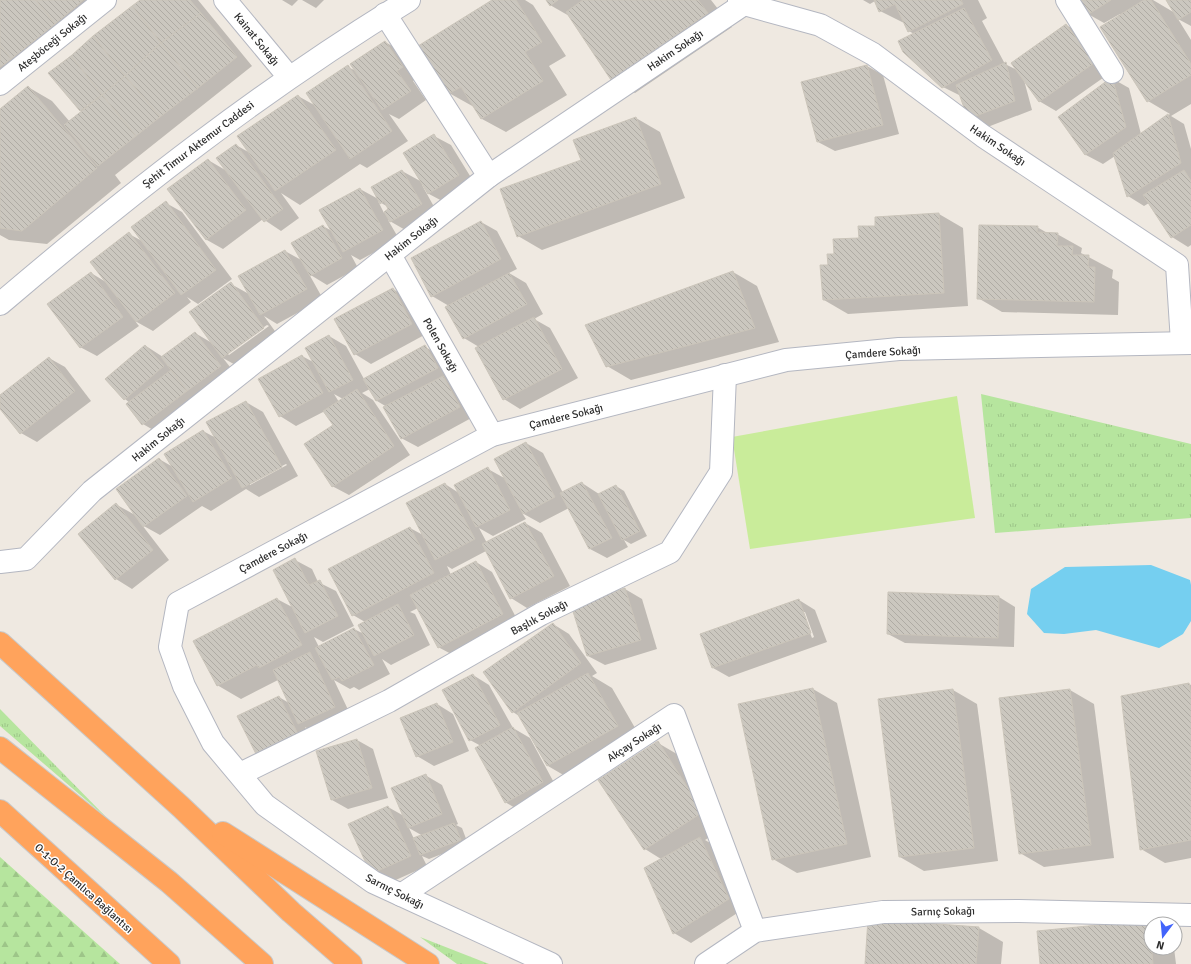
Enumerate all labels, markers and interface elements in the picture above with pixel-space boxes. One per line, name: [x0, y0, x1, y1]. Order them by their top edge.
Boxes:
street label: Ateşböceği Sokağı: [15, 10, 90, 74]
street label: Kainat Sokağı: [231, 10, 282, 68]
street label: Hakim Sokağı: [645, 27, 706, 74]
street label: Şehit Timur Aktemur Caddesi: [140, 98, 257, 191]
street label: Hakim Sokağı: [967, 122, 1028, 169]
street label: Hakim Sokağı: [382, 213, 441, 263]
street label: Polen Sokağı: [420, 316, 461, 375]
street label: Çamdere Sokağı: [845, 343, 921, 362]
street label: Çamdere Sokağı: [528, 401, 604, 432]
street label: Hakim Sokağı: [129, 414, 187, 465]
street label: Çamdere Sokağı: [237, 529, 310, 576]
street label: Başlık Sokağı: [508, 597, 570, 638]
street label: Akçay Sokağı: [605, 720, 664, 765]
street label: O-1-O-2 Çamlıca Bağlantısı: [32, 841, 135, 936]
street label: Sarnıç Sokağı: [363, 871, 426, 912]
street label: Sarnıç Sokağı: [911, 904, 975, 919]
north arrow: [1143, 916, 1183, 956]
text: N: [1155, 938, 1166, 952]

